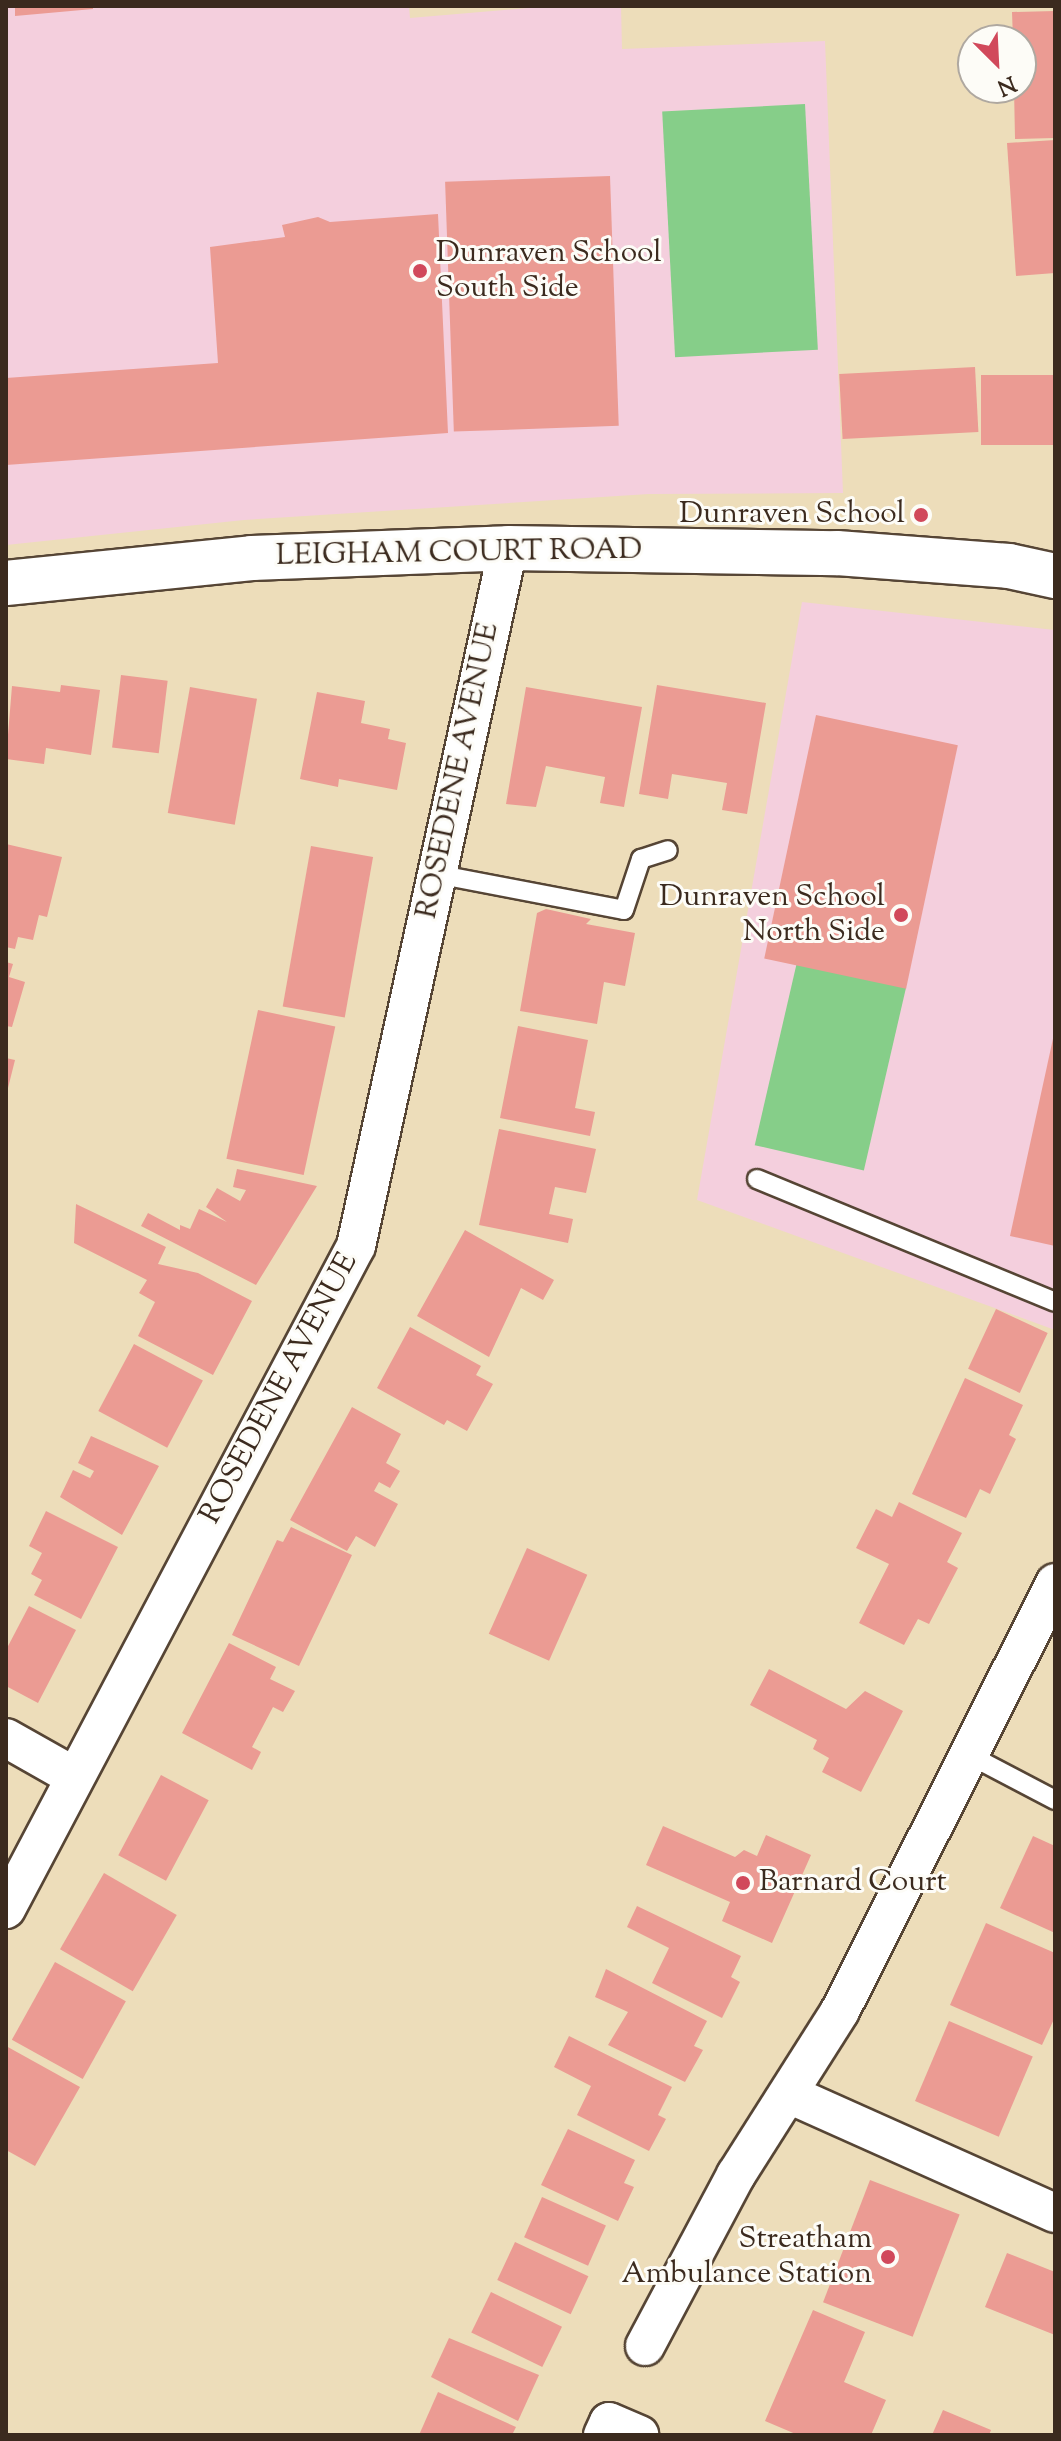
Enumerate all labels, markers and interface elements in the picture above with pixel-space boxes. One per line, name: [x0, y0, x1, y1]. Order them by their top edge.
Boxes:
north arrow: [957, 24, 1037, 104]
text: N: [991, 66, 1020, 102]
place label: Dunraven School South Side: [436, 236, 662, 306]
marker: Dunraven School South Side: [411, 262, 429, 280]
place label: Dunraven School: [679, 497, 905, 533]
marker: Dunraven School: [912, 506, 930, 524]
street label: LEIGHAM COURT ROAD: [276, 533, 642, 575]
street label: ROSEDENE AVENUE: [410, 620, 508, 922]
place label: Dunraven School North Side: [659, 880, 885, 950]
marker: Dunraven School North Side: [892, 906, 910, 924]
street label: ROSEDENE AVENUE: [193, 1247, 367, 1531]
place label: Barnard Court: [759, 1865, 947, 1901]
marker: Barnard Court: [734, 1874, 752, 1892]
place label: Streatham Ambulance Station: [621, 2222, 872, 2292]
marker: Streatham Ambulance Station: [879, 2248, 897, 2266]

